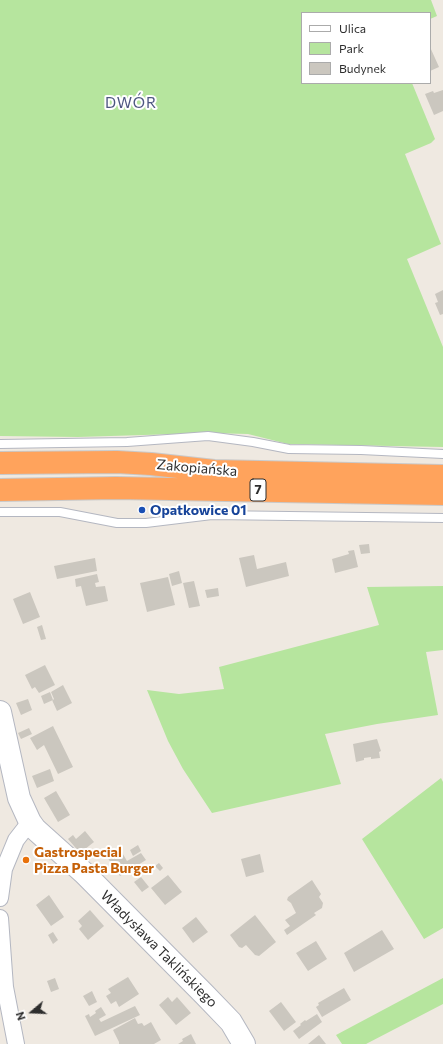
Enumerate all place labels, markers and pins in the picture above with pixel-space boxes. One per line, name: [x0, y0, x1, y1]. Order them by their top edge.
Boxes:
place label: Opatkowice 01: [150, 502, 247, 518]
marker: Opatkowice 01: [137, 505, 147, 515]
place label: Gastrospecial Pizza Pasta Burger: [34, 844, 154, 876]
marker: Gastrospecial Pizza Pasta Burger: [21, 855, 31, 865]

